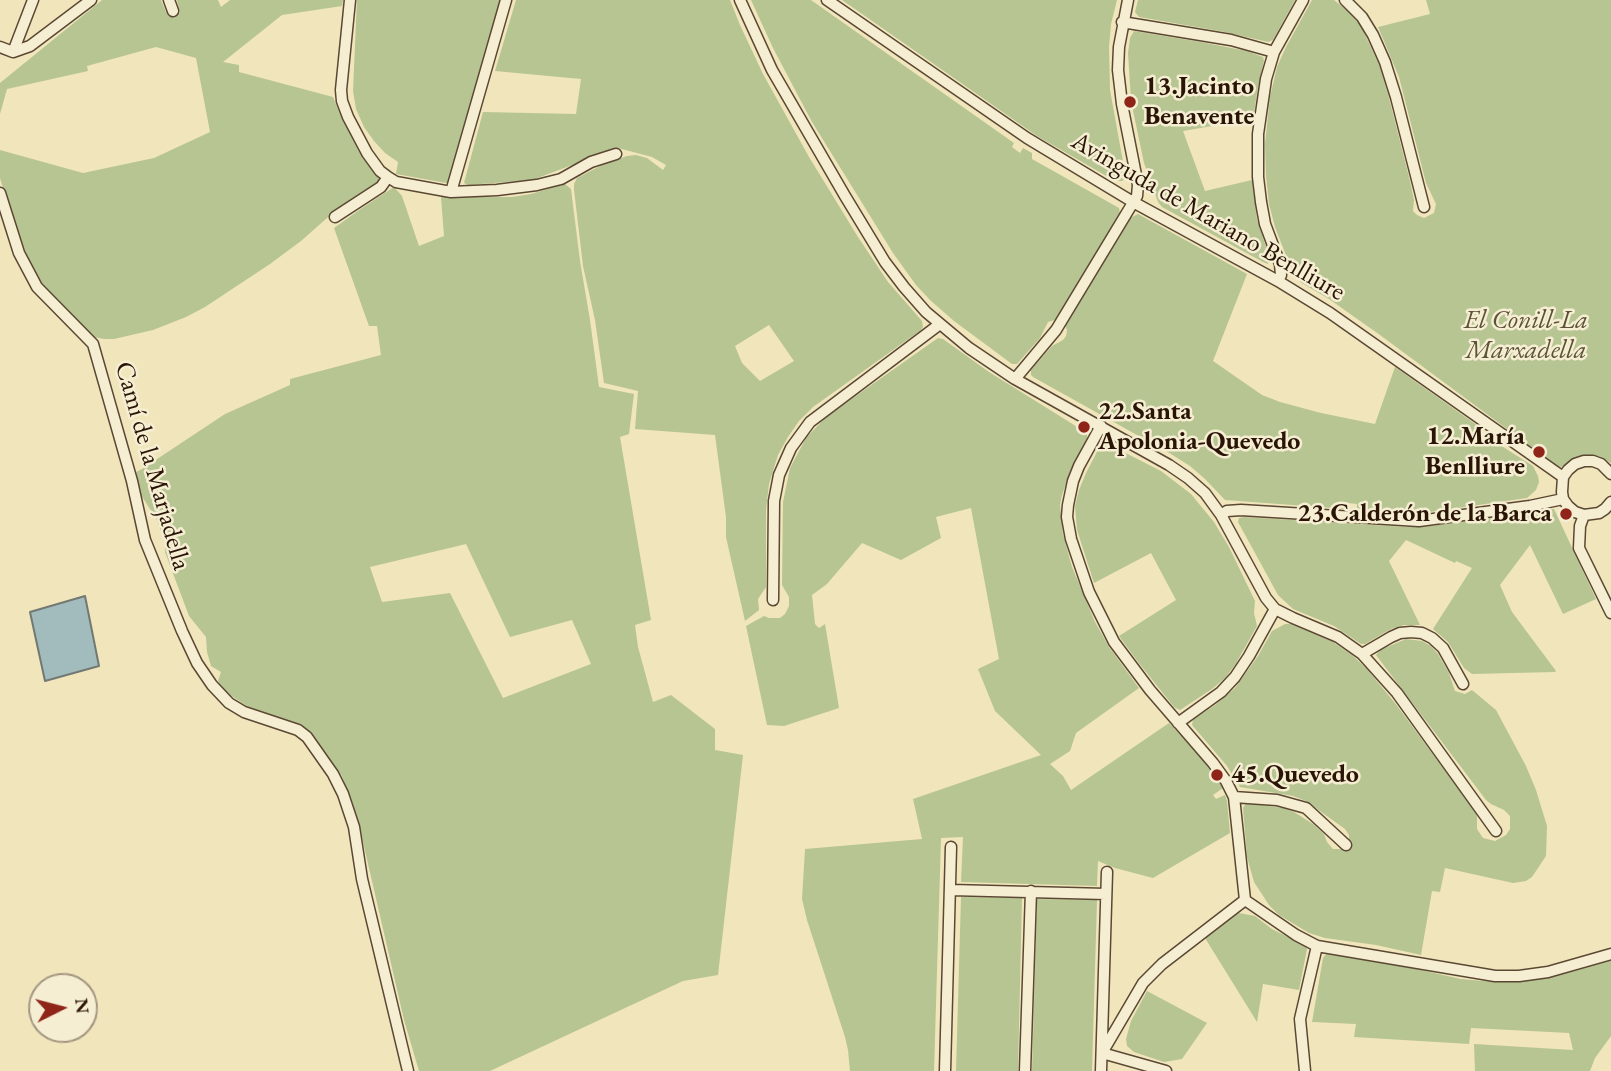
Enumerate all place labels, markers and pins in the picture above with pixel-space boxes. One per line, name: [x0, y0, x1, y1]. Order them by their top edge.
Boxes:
place label: 13.Jacinto Benavente: [1144, 71, 1254, 132]
marker: 13.Jacinto Benavente: [1122, 94, 1138, 110]
place label: 22.Santa Apolonia-Quevedo: [1098, 396, 1300, 458]
marker: 22.Santa Apolonia-Quevedo: [1076, 419, 1092, 435]
place label: 12.María Benlliure: [1425, 421, 1525, 482]
marker: 12.María Benlliure: [1531, 444, 1547, 460]
place label: 23.Calderón de la Barca: [1297, 498, 1552, 530]
marker: 23.Calderón de la Barca: [1558, 506, 1574, 522]
place label: 45.Quevedo: [1231, 759, 1359, 791]
marker: 45.Quevedo: [1209, 767, 1225, 783]

